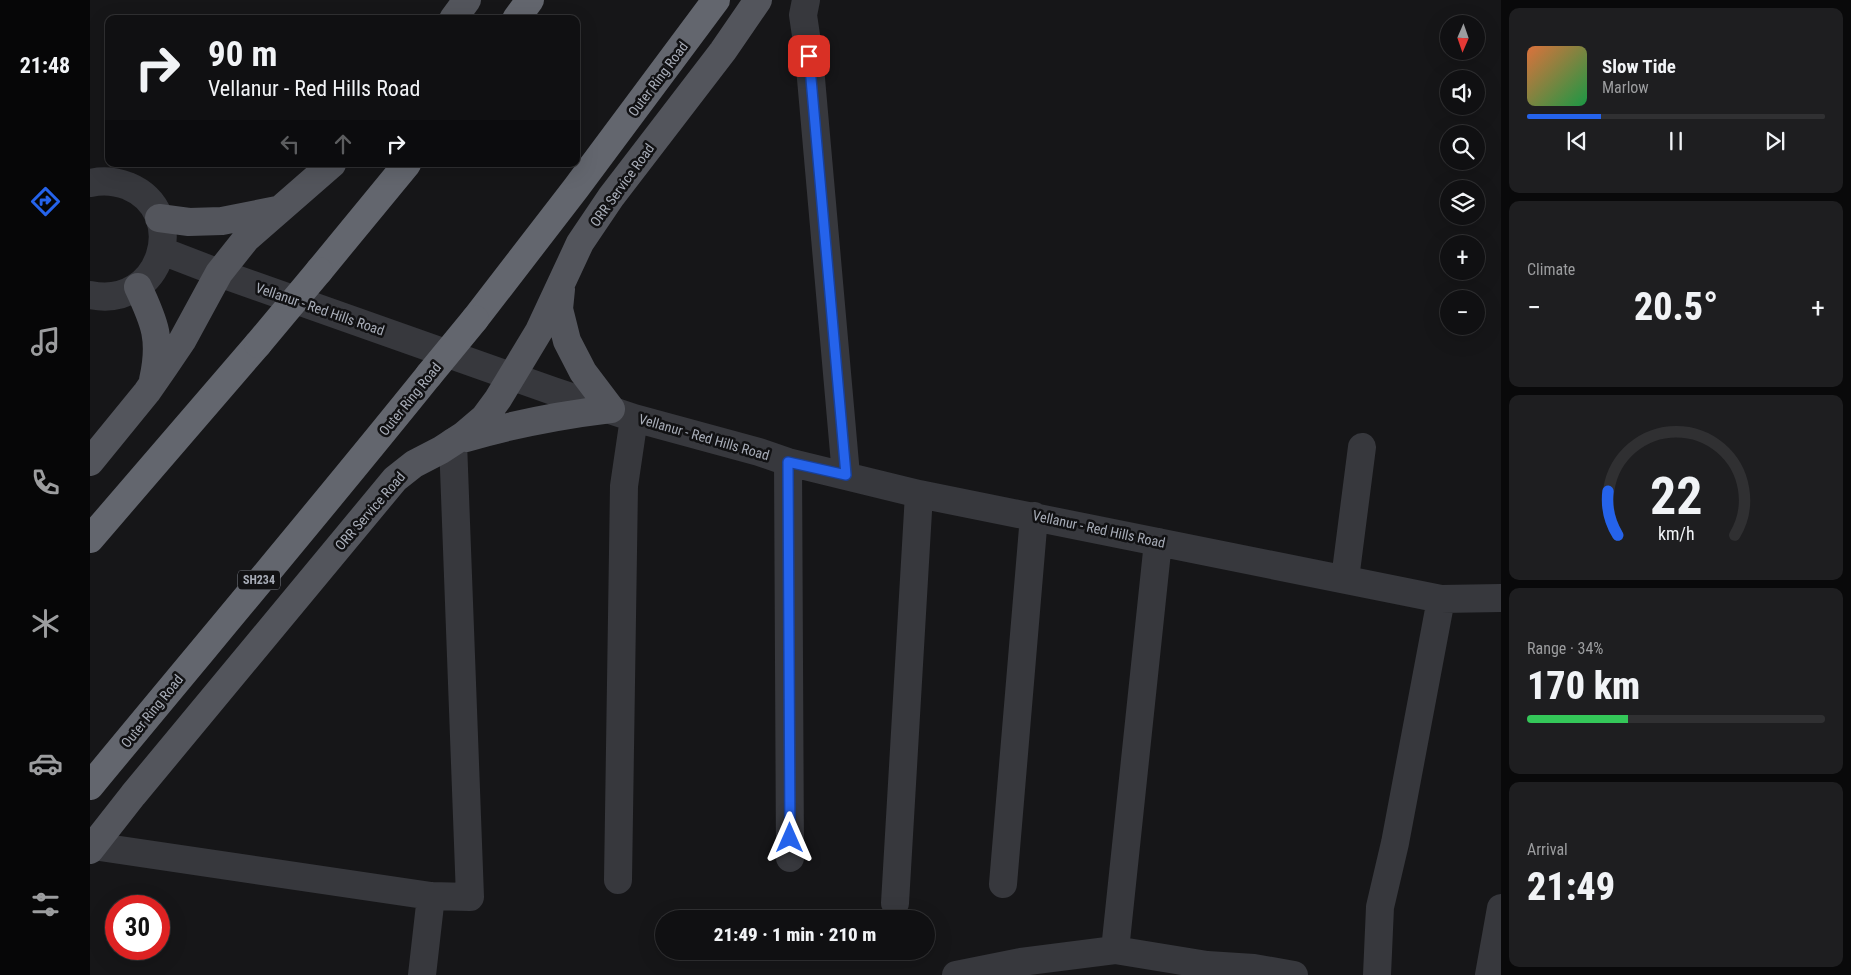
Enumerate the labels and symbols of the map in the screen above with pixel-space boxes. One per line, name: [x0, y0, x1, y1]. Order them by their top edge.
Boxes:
north arrow: [1440, 15, 1485, 60]
pin: [788, 35, 830, 77]
street label: Outer Ring Road: [625, 39, 691, 119]
street label: ORR Service Road: [587, 141, 657, 229]
street label: Vellanur - Red Hills Road: [254, 279, 386, 339]
street label: Outer Ring Road: [376, 359, 444, 439]
street label: Vellanur - Red Hills Road: [637, 411, 771, 463]
street label: ORR Service Road: [332, 469, 408, 553]
street label: Vellanur - Red Hills Road: [1031, 507, 1167, 551]
road number: SH234: [238, 570, 280, 590]
street label: Outer Ring Road: [118, 671, 186, 751]
position arrow: [763, 811, 815, 863]
speed limit sign: 30: [105, 895, 170, 960]

